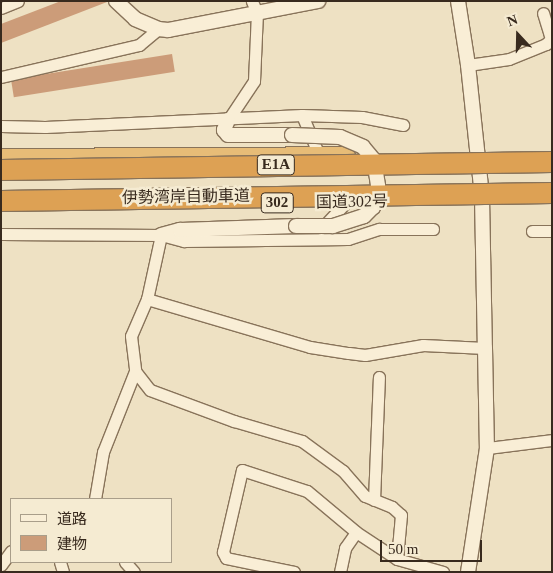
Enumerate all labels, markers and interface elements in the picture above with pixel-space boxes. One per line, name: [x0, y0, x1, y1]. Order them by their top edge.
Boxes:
north arrow: [493, 10, 543, 60]
text: N: [505, 12, 520, 29]
road number: E1A: [256, 152, 296, 178]
street label: 伊勢湾岸自動車道: [122, 186, 250, 208]
road number: 302: [261, 190, 293, 216]
street label: 国道302号: [316, 192, 388, 212]
legend: [10, 498, 172, 563]
text: 道路: [57, 511, 87, 527]
scale bar: [383, 530, 486, 562]
text: 建物: [57, 536, 87, 552]
text: 50 m: [388, 541, 418, 557]

